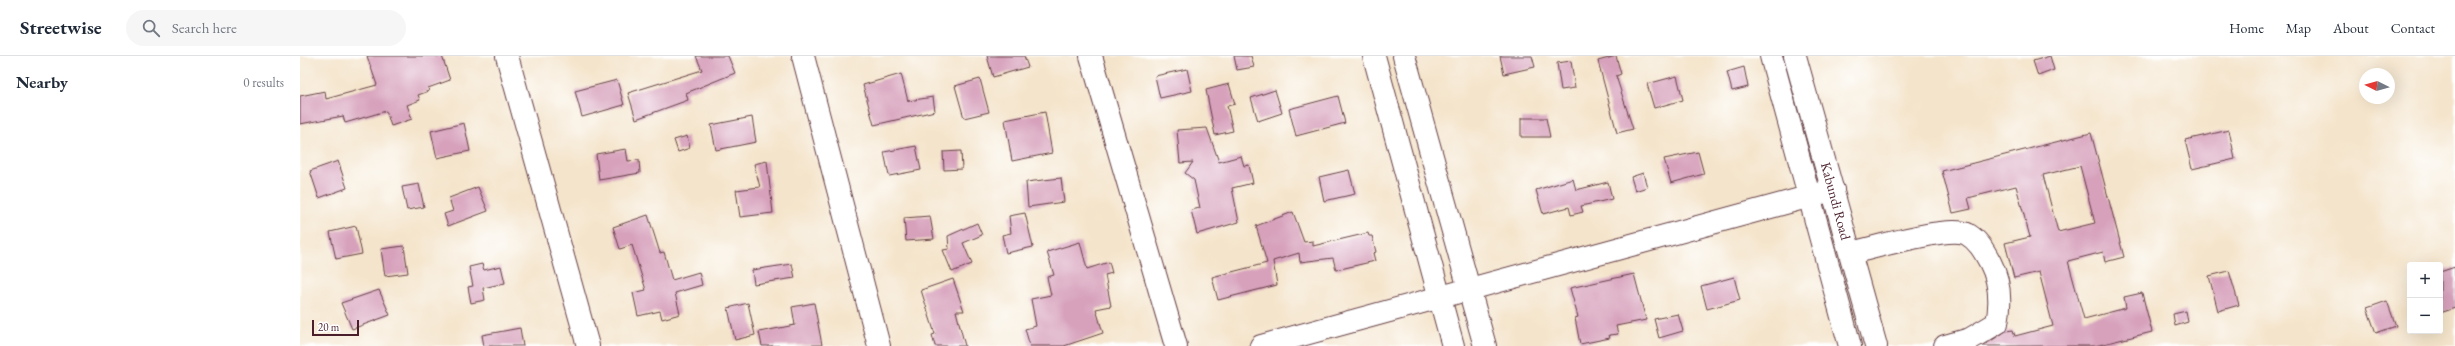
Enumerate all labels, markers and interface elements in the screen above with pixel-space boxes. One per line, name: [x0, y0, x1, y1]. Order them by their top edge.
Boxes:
search box: [126, 10, 406, 46]
text: Streetwise: [20, 15, 102, 40]
icon: search: [140, 17, 162, 39]
text: Search here: [172, 18, 237, 37]
text: Home: [2229, 19, 2264, 37]
text: Map: [2286, 19, 2311, 37]
text: About: [2333, 19, 2369, 37]
text: Contact: [2391, 19, 2435, 37]
north arrow: [2359, 68, 2395, 104]
text: Nearby: [16, 71, 68, 93]
text: 0 results: [243, 74, 284, 91]
street label: Kabundi Road: [1817, 160, 1855, 243]
map controls: [2407, 262, 2443, 334]
button: +: [2407, 262, 2443, 298]
button: −: [2407, 298, 2443, 334]
scale bar: [312, 318, 359, 337]
text: 20 m: [318, 320, 339, 334]

